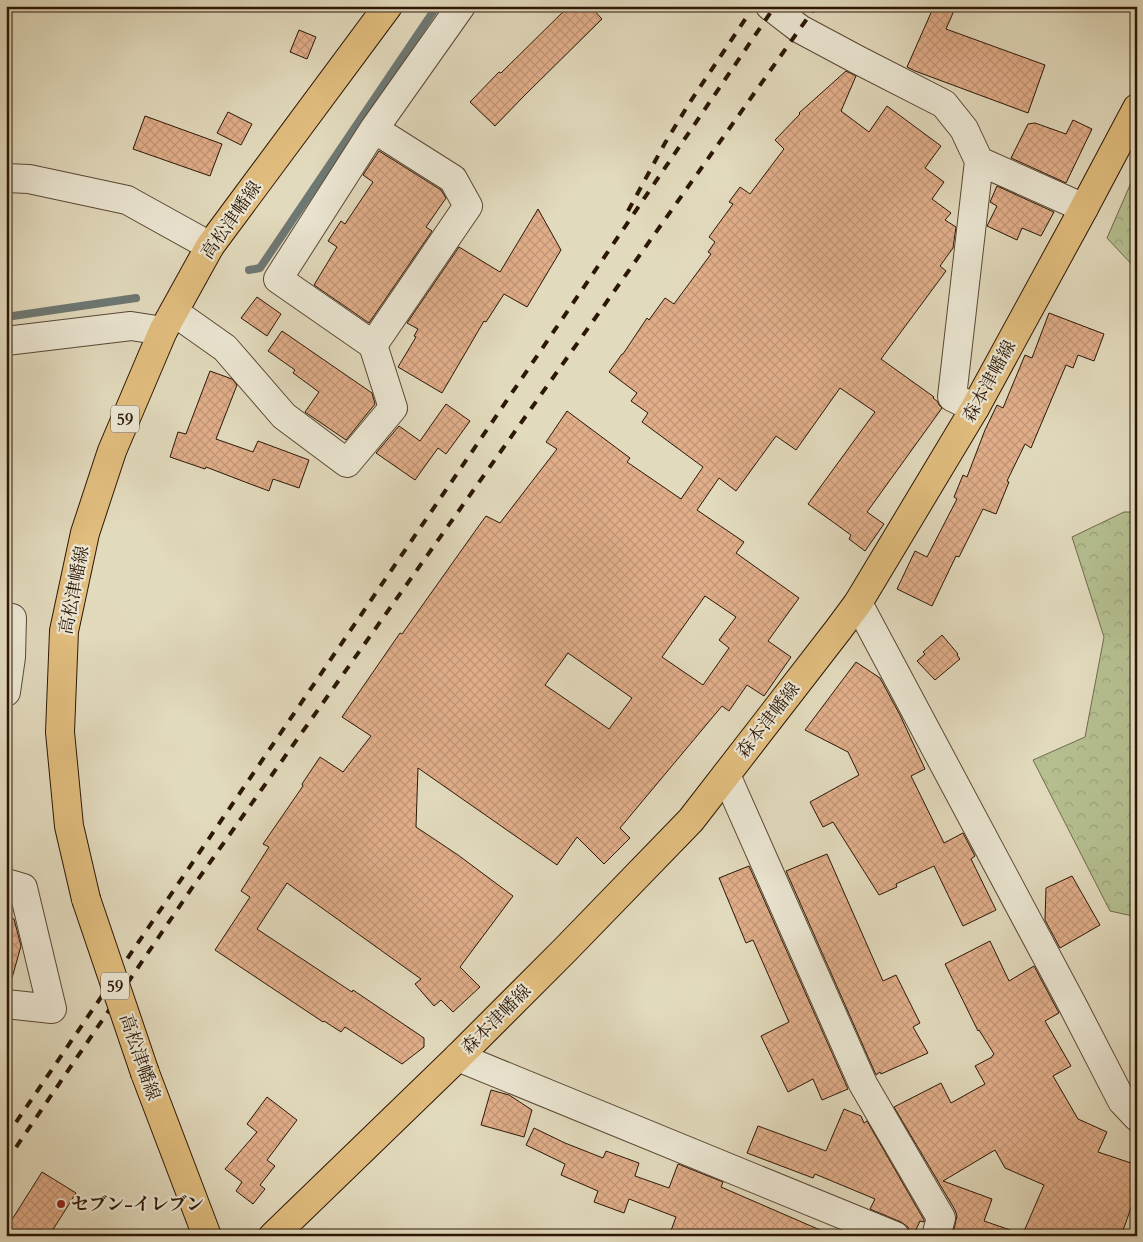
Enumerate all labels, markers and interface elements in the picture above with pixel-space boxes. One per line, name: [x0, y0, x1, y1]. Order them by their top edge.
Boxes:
street label: 高松津幡線: [195, 176, 267, 264]
street label: 森本津幡線: [957, 336, 1022, 427]
road number: 59: [111, 406, 139, 432]
street label: 高松津幡線: [54, 544, 95, 637]
street label: 森本津幡線: [731, 677, 806, 763]
road number: 59: [101, 972, 129, 999]
street label: 森本津幡線: [456, 979, 537, 1060]
street label: 高松津幡線: [113, 1011, 166, 1104]
place label: セブン-イレブン: [71, 1192, 204, 1217]
marker: セブン-イレブン: [55, 1198, 67, 1210]

